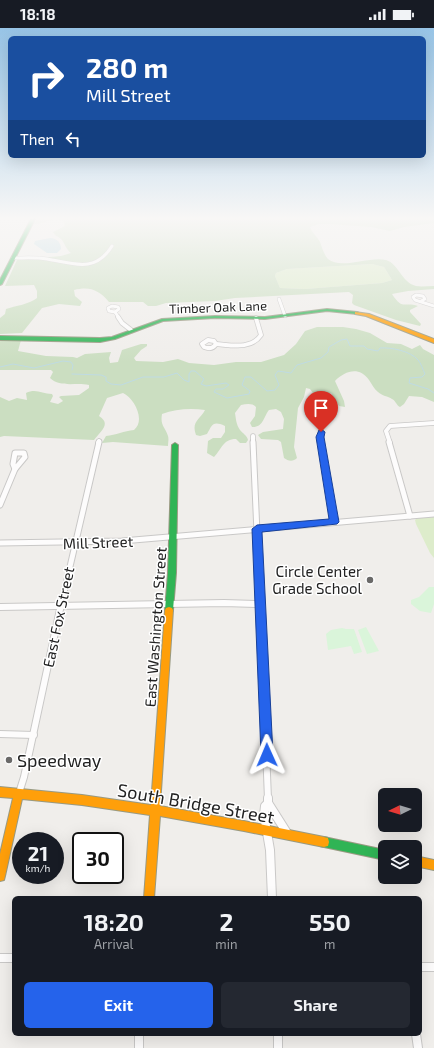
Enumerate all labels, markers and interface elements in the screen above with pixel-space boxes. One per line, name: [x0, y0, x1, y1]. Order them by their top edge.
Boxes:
text: 18:18: [20, 5, 56, 23]
text: 280 m: [86, 50, 168, 84]
icon: right: [20, 52, 72, 104]
text: Mill Street: [86, 84, 171, 106]
icon: left: [62, 128, 84, 150]
text: Then: [20, 130, 54, 148]
street label: Timber Oak Lane: [169, 297, 267, 317]
pin: [304, 391, 338, 432]
icon: arrive: [310, 397, 332, 419]
street label: Mill Street: [62, 532, 134, 552]
street label: East Washington Street: [140, 546, 170, 708]
place label: Circle Center Grade School: [272, 562, 363, 597]
street label: East Fox Street: [39, 565, 78, 669]
marker: Circle Center Grade School: [365, 575, 375, 585]
position arrow: [246, 734, 288, 776]
place label: Speedway: [17, 749, 102, 771]
marker: Speedway: [4, 755, 14, 765]
street label: South Bridge Street: [116, 778, 276, 828]
north arrow: [378, 788, 422, 832]
map controls: [378, 788, 422, 884]
speed limit sign: 30: [72, 832, 124, 884]
button: layers: [378, 840, 422, 884]
text: 21: [28, 841, 48, 865]
text: km/h: [26, 862, 50, 874]
text: 18:20: [83, 907, 144, 936]
text: 2: [219, 907, 233, 936]
text: 550: [309, 907, 351, 936]
text: Arrival: [94, 936, 133, 952]
text: min: [215, 936, 238, 952]
text: m: [324, 936, 335, 952]
button: Exit: [24, 982, 213, 1028]
button: Share: [221, 982, 410, 1028]

